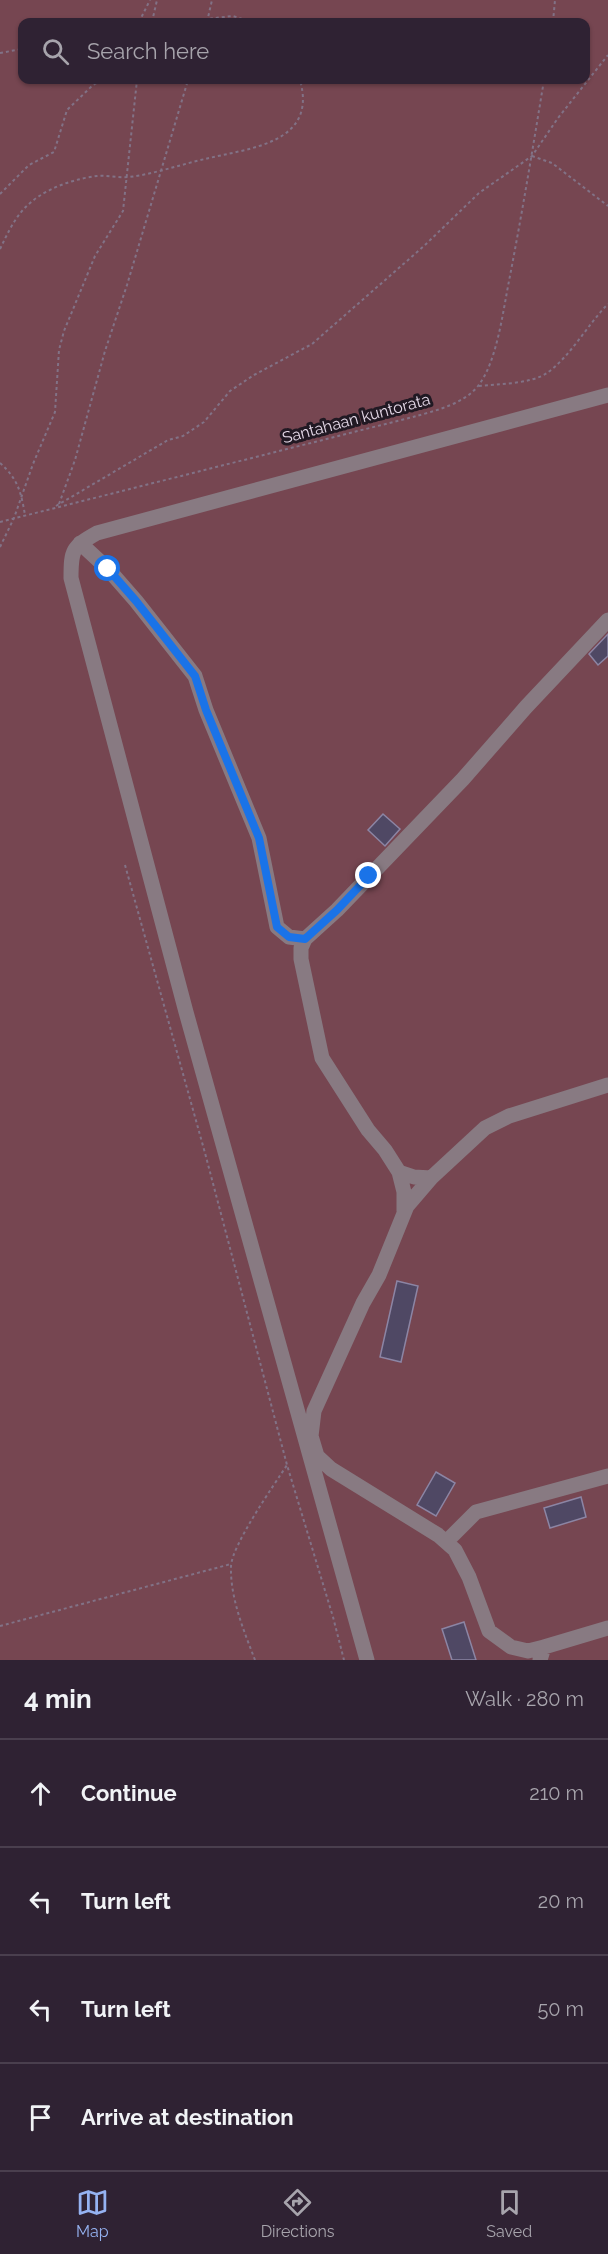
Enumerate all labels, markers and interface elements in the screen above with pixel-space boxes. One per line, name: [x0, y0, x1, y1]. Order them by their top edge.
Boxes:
search box: [18, 18, 590, 84]
icon: search: [39, 35, 72, 68]
text: Search here: [87, 38, 209, 64]
street label: Santahaan kuntorata: [280, 390, 432, 447]
route start: [94, 555, 120, 581]
route end: [355, 862, 381, 888]
text: 4 min: [24, 1684, 92, 1714]
text: Walk · 280 m: [465, 1687, 584, 1711]
icon: ahead: [24, 1777, 57, 1810]
text: Continue: [81, 1780, 177, 1806]
text: 210 m: [529, 1781, 584, 1805]
icon: left: [24, 1885, 57, 1918]
text: Turn left: [81, 1888, 171, 1914]
text: 20 m: [538, 1889, 584, 1913]
icon: left: [24, 1993, 57, 2026]
text: Turn left: [81, 1996, 171, 2022]
text: 50 m: [537, 1997, 584, 2021]
icon: arrive: [24, 2101, 57, 2134]
text: Arrive at destination: [81, 2104, 294, 2130]
tab: Map: [76, 2186, 109, 2241]
tab: Directions: [261, 2186, 335, 2241]
tab: Saved: [486, 2186, 532, 2241]

